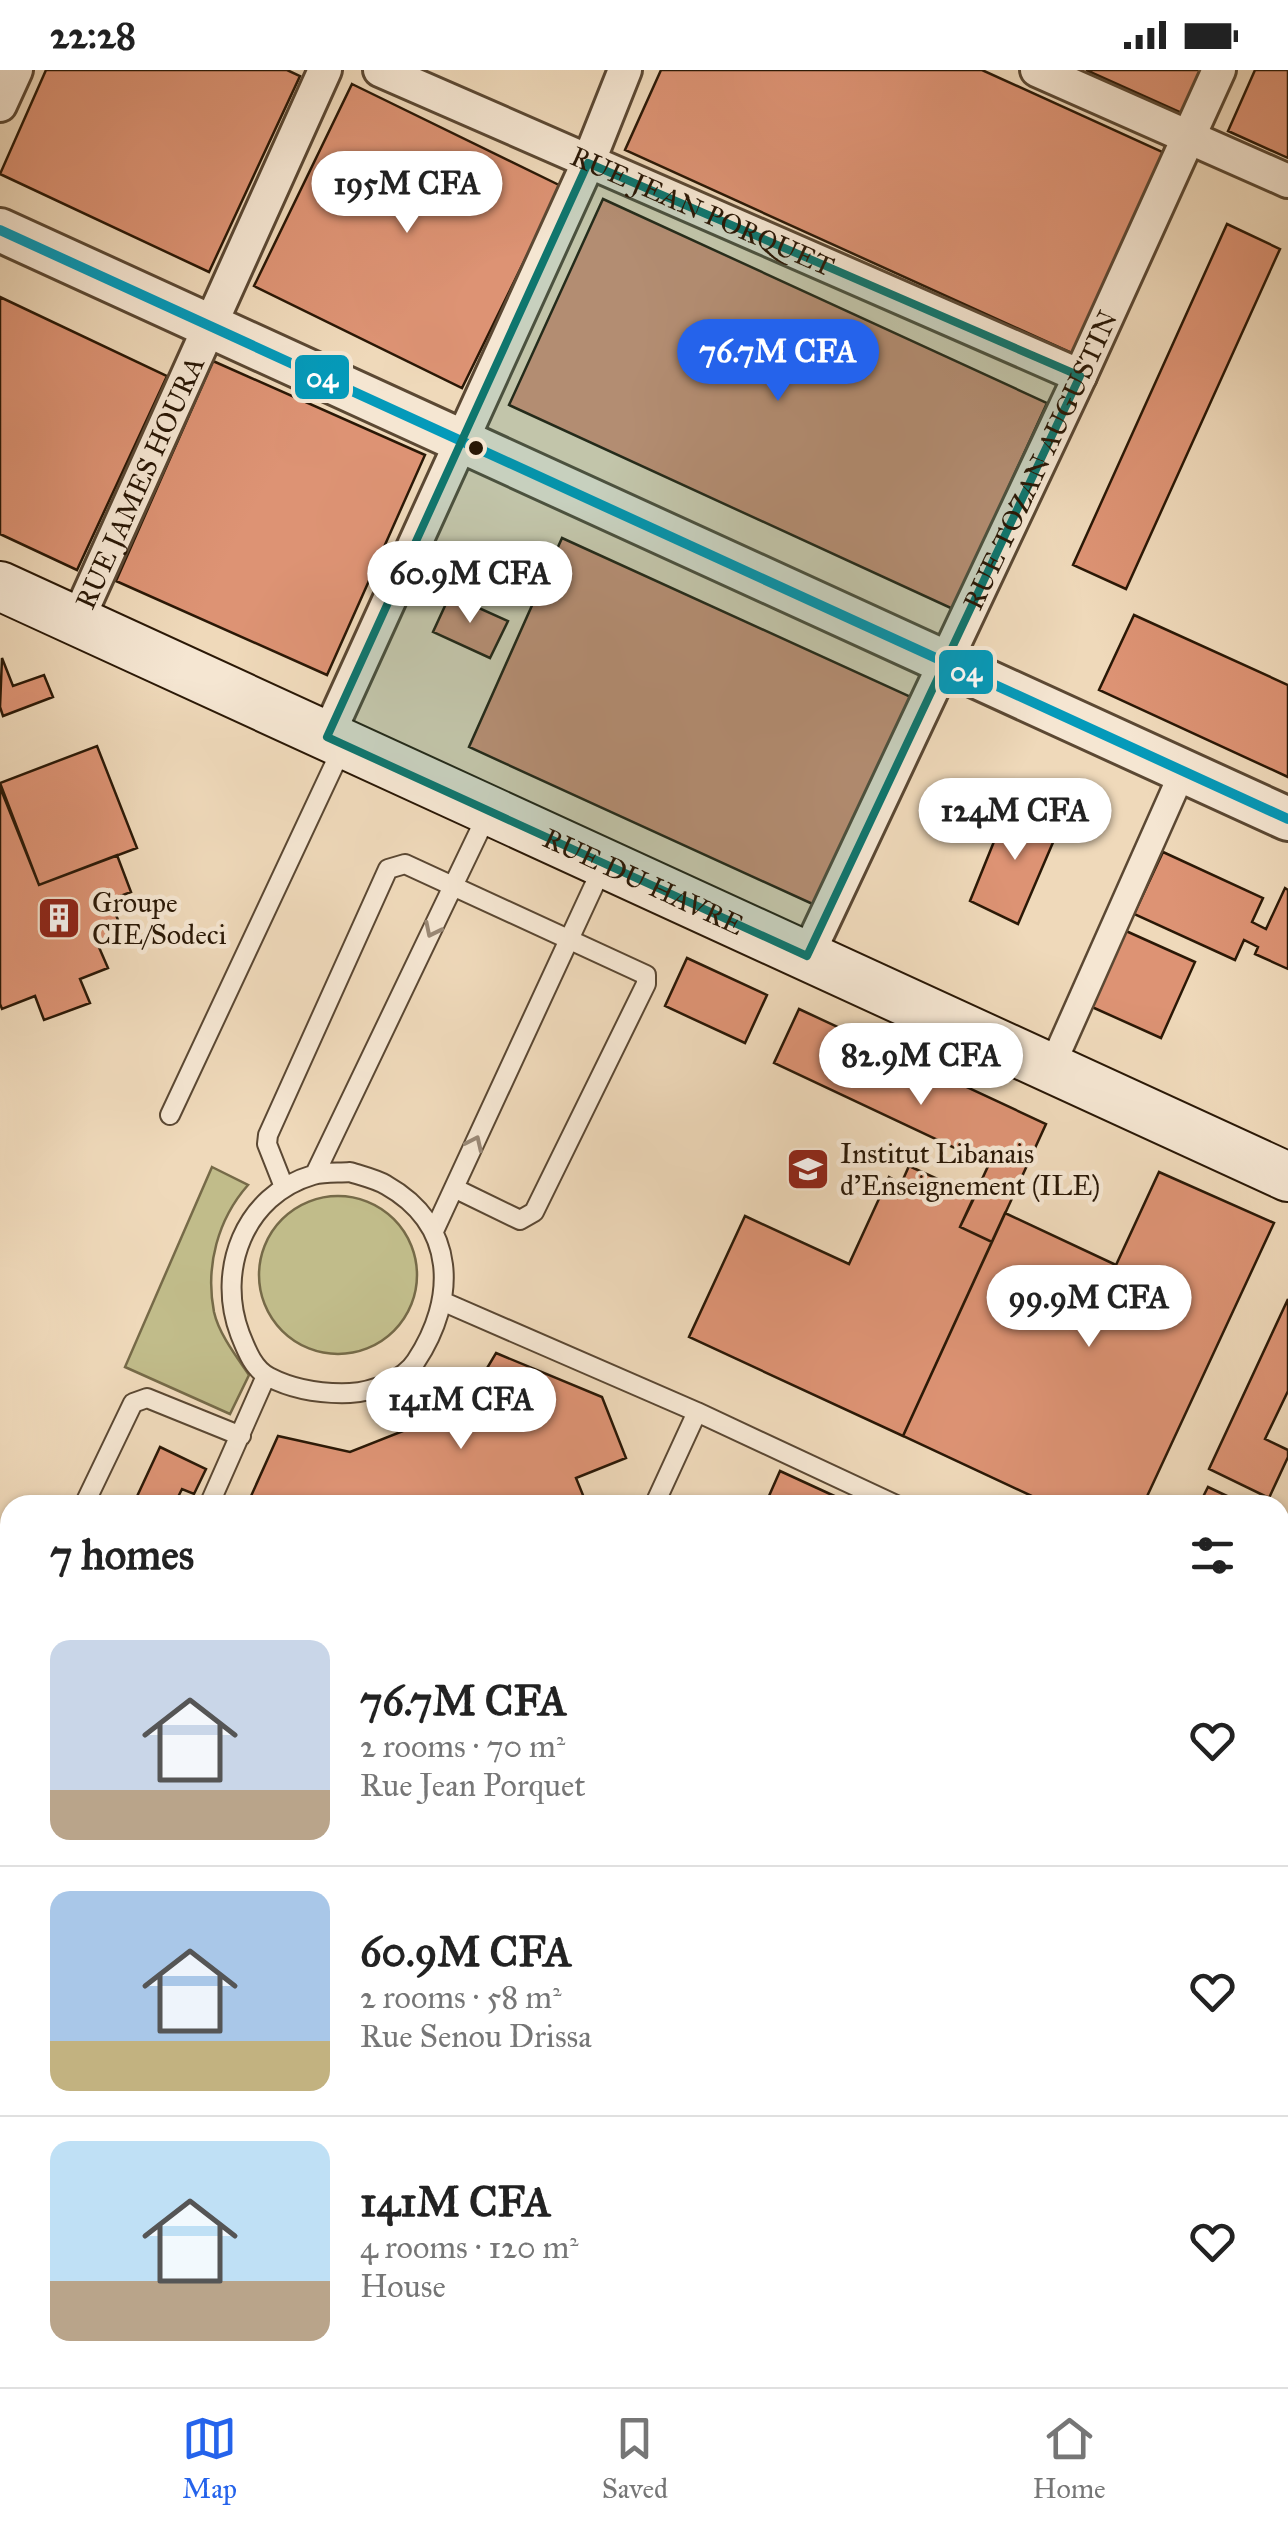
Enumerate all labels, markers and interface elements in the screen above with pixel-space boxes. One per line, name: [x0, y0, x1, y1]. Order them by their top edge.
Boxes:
text: 22:28: [50, 12, 136, 58]
street label: RUE JEAN PORQUET: [565, 139, 839, 284]
pin: 195M CFA: [304, 151, 510, 236]
text: 195M CFA: [333, 164, 481, 203]
street label: RUE TOZAN AUGUSTIN: [955, 305, 1125, 616]
pin: 76.7M CFA: [664, 319, 892, 404]
text: 76.7M CFA: [699, 332, 857, 371]
street label: RUE JAMES HOURA: [68, 351, 212, 615]
line badge: 04: [293, 353, 351, 401]
text: 04: [306, 360, 339, 395]
unlabelled marker: [466, 438, 486, 458]
pin: 60.9M CFA: [356, 541, 584, 626]
text: 60.9M CFA: [389, 554, 551, 593]
line badge: 04: [937, 648, 995, 696]
text: 04: [950, 654, 983, 689]
pin: 124M CFA: [912, 778, 1118, 863]
text: 124M CFA: [941, 791, 1089, 830]
street label: RUE DU HAVRE: [537, 821, 749, 943]
place label: Groupe CIE/Sodeci: [92, 885, 227, 952]
building icon: Groupe CIE/Sodeci: [36, 895, 82, 941]
one-way arrow: [425, 919, 445, 937]
pin: 82.9M CFA: [807, 1023, 1035, 1108]
text: 82.9M CFA: [841, 1036, 1001, 1075]
one-way arrow: [462, 1135, 482, 1153]
place label: Institut Libanais d'Enseignement (ILE): [840, 1136, 1100, 1203]
school or university icon: Institut Libanais d'Enseignement (ILE): [785, 1146, 831, 1192]
pin: 99.9M CFA: [975, 1265, 1203, 1350]
text: 99.9M CFA: [1009, 1278, 1169, 1317]
pin: 141M CFA: [358, 1367, 564, 1452]
text: 141M CFA: [388, 1380, 534, 1419]
icon: filters: [1185, 1528, 1240, 1583]
text: 7 homes: [50, 1529, 194, 1581]
text: 76.7M CFA: [360, 1675, 567, 1727]
icon: home: [130, 1680, 250, 1800]
icon: heart: [1185, 1713, 1240, 1768]
text: 2 rooms · 70 m²: [360, 1727, 565, 1766]
text: Rue Jean Porquet: [360, 1766, 586, 1805]
text: 60.9M CFA: [360, 1926, 572, 1978]
icon: home: [130, 1931, 250, 2051]
icon: heart: [1185, 1964, 1240, 2019]
text: 2 rooms · 58 m²: [360, 1978, 561, 2017]
text: Rue Senou Drissa: [360, 2017, 592, 2056]
text: 141M CFA: [360, 2176, 551, 2228]
icon: home: [130, 2181, 250, 2301]
icon: heart: [1185, 2214, 1240, 2269]
text: 4 rooms · 120 m²: [360, 2228, 579, 2267]
text: House: [360, 2267, 446, 2306]
tab: Map: [182, 2411, 237, 2506]
tab: Saved: [602, 2411, 668, 2506]
tab: Home: [1033, 2411, 1106, 2506]

